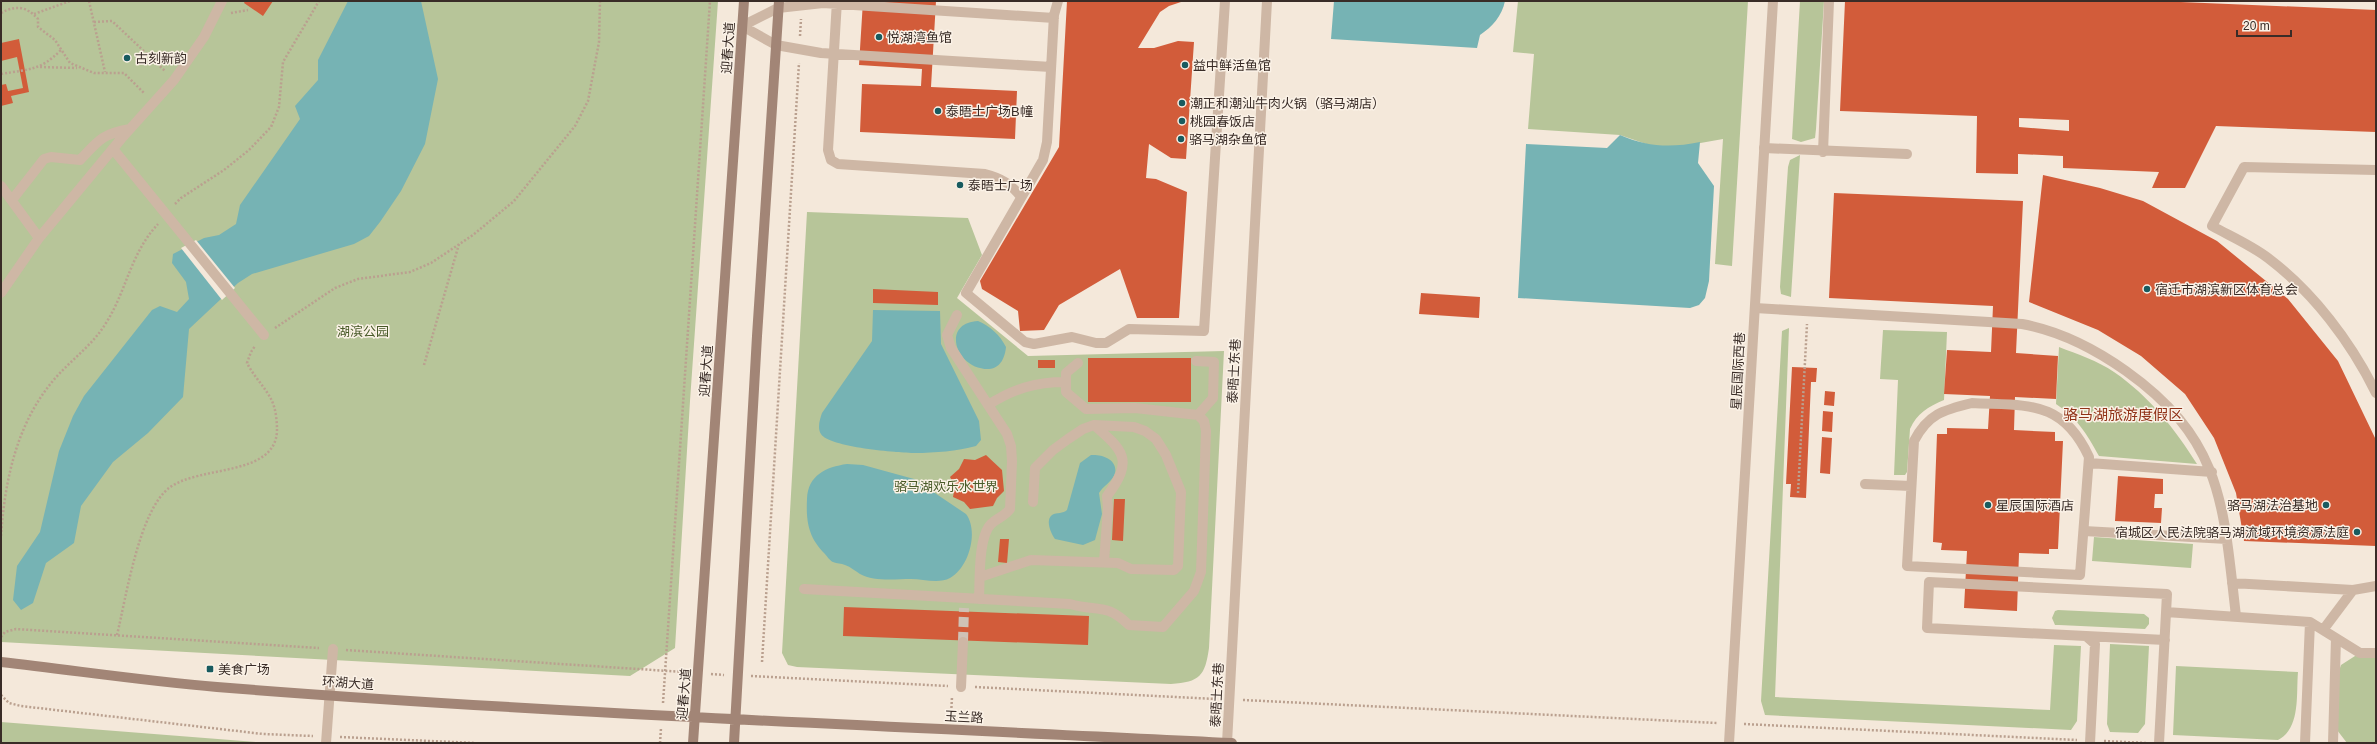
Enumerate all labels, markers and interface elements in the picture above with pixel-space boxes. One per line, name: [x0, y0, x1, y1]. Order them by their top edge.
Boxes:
scale bar: [2237, 12, 2291, 38]
text: 20 m: [2243, 19, 2270, 33]
street label: 迎春大道: [719, 22, 737, 74]
place label: 悦湖湾鱼馆: [887, 30, 952, 45]
marker: 悦湖湾鱼馆: [874, 32, 884, 42]
place label: 古刻新韵: [135, 51, 187, 66]
marker: 古刻新韵: [122, 53, 132, 63]
place label: 益中鲜活鱼馆: [1193, 58, 1271, 73]
marker: 益中鲜活鱼馆: [1180, 60, 1190, 70]
place label: 潮正和潮汕牛肉火锅（骆马湖店）: [1190, 96, 1385, 111]
marker: 潮正和潮汕牛肉火锅（骆马湖店）: [1177, 98, 1187, 108]
place label: 泰晤士广场B幢: [946, 104, 1033, 119]
marker: 泰晤士广场B幢: [933, 106, 943, 116]
place label: 桃园春饭店: [1190, 114, 1255, 129]
marker: 桃园春饭店: [1177, 116, 1187, 126]
place label: 骆马湖杂鱼馆: [1189, 132, 1267, 147]
marker: 骆马湖杂鱼馆: [1176, 134, 1186, 144]
place label: 泰晤士广场: [968, 178, 1033, 193]
marker: 泰晤士广场: [955, 180, 965, 190]
place label: 宿迁市湖滨新区体育总会: [2155, 282, 2298, 297]
marker: 宿迁市湖滨新区体育总会: [2142, 284, 2152, 294]
park label: 湖滨公园: [337, 324, 389, 339]
street label: 星辰国际西巷: [1728, 332, 1748, 410]
street label: 泰晤士东巷: [1225, 338, 1243, 404]
street label: 迎春大道: [697, 345, 715, 397]
district label: 骆马湖旅游度假区: [2063, 406, 2183, 423]
park label: 骆马湖欢乐水世界: [894, 479, 998, 494]
place label: 星辰国际酒店: [1996, 498, 2074, 513]
place label: 骆马湖法治基地: [2227, 498, 2318, 513]
marker: 星辰国际酒店: [1983, 500, 1993, 510]
marker: 骆马湖法治基地: [2321, 500, 2331, 510]
place label: 宿城区人民法院骆马湖流域环境资源法庭: [2115, 525, 2349, 540]
marker: 宿城区人民法院骆马湖流域环境资源法庭: [2352, 527, 2362, 537]
place label: 美食广场: [218, 662, 270, 677]
street label: 泰晤士东巷: [1208, 662, 1226, 728]
marker: 美食广场: [205, 664, 215, 674]
street label: 迎春大道: [674, 667, 694, 721]
street label: 环湖大道: [322, 674, 374, 692]
street label: 玉兰路: [944, 708, 984, 726]

